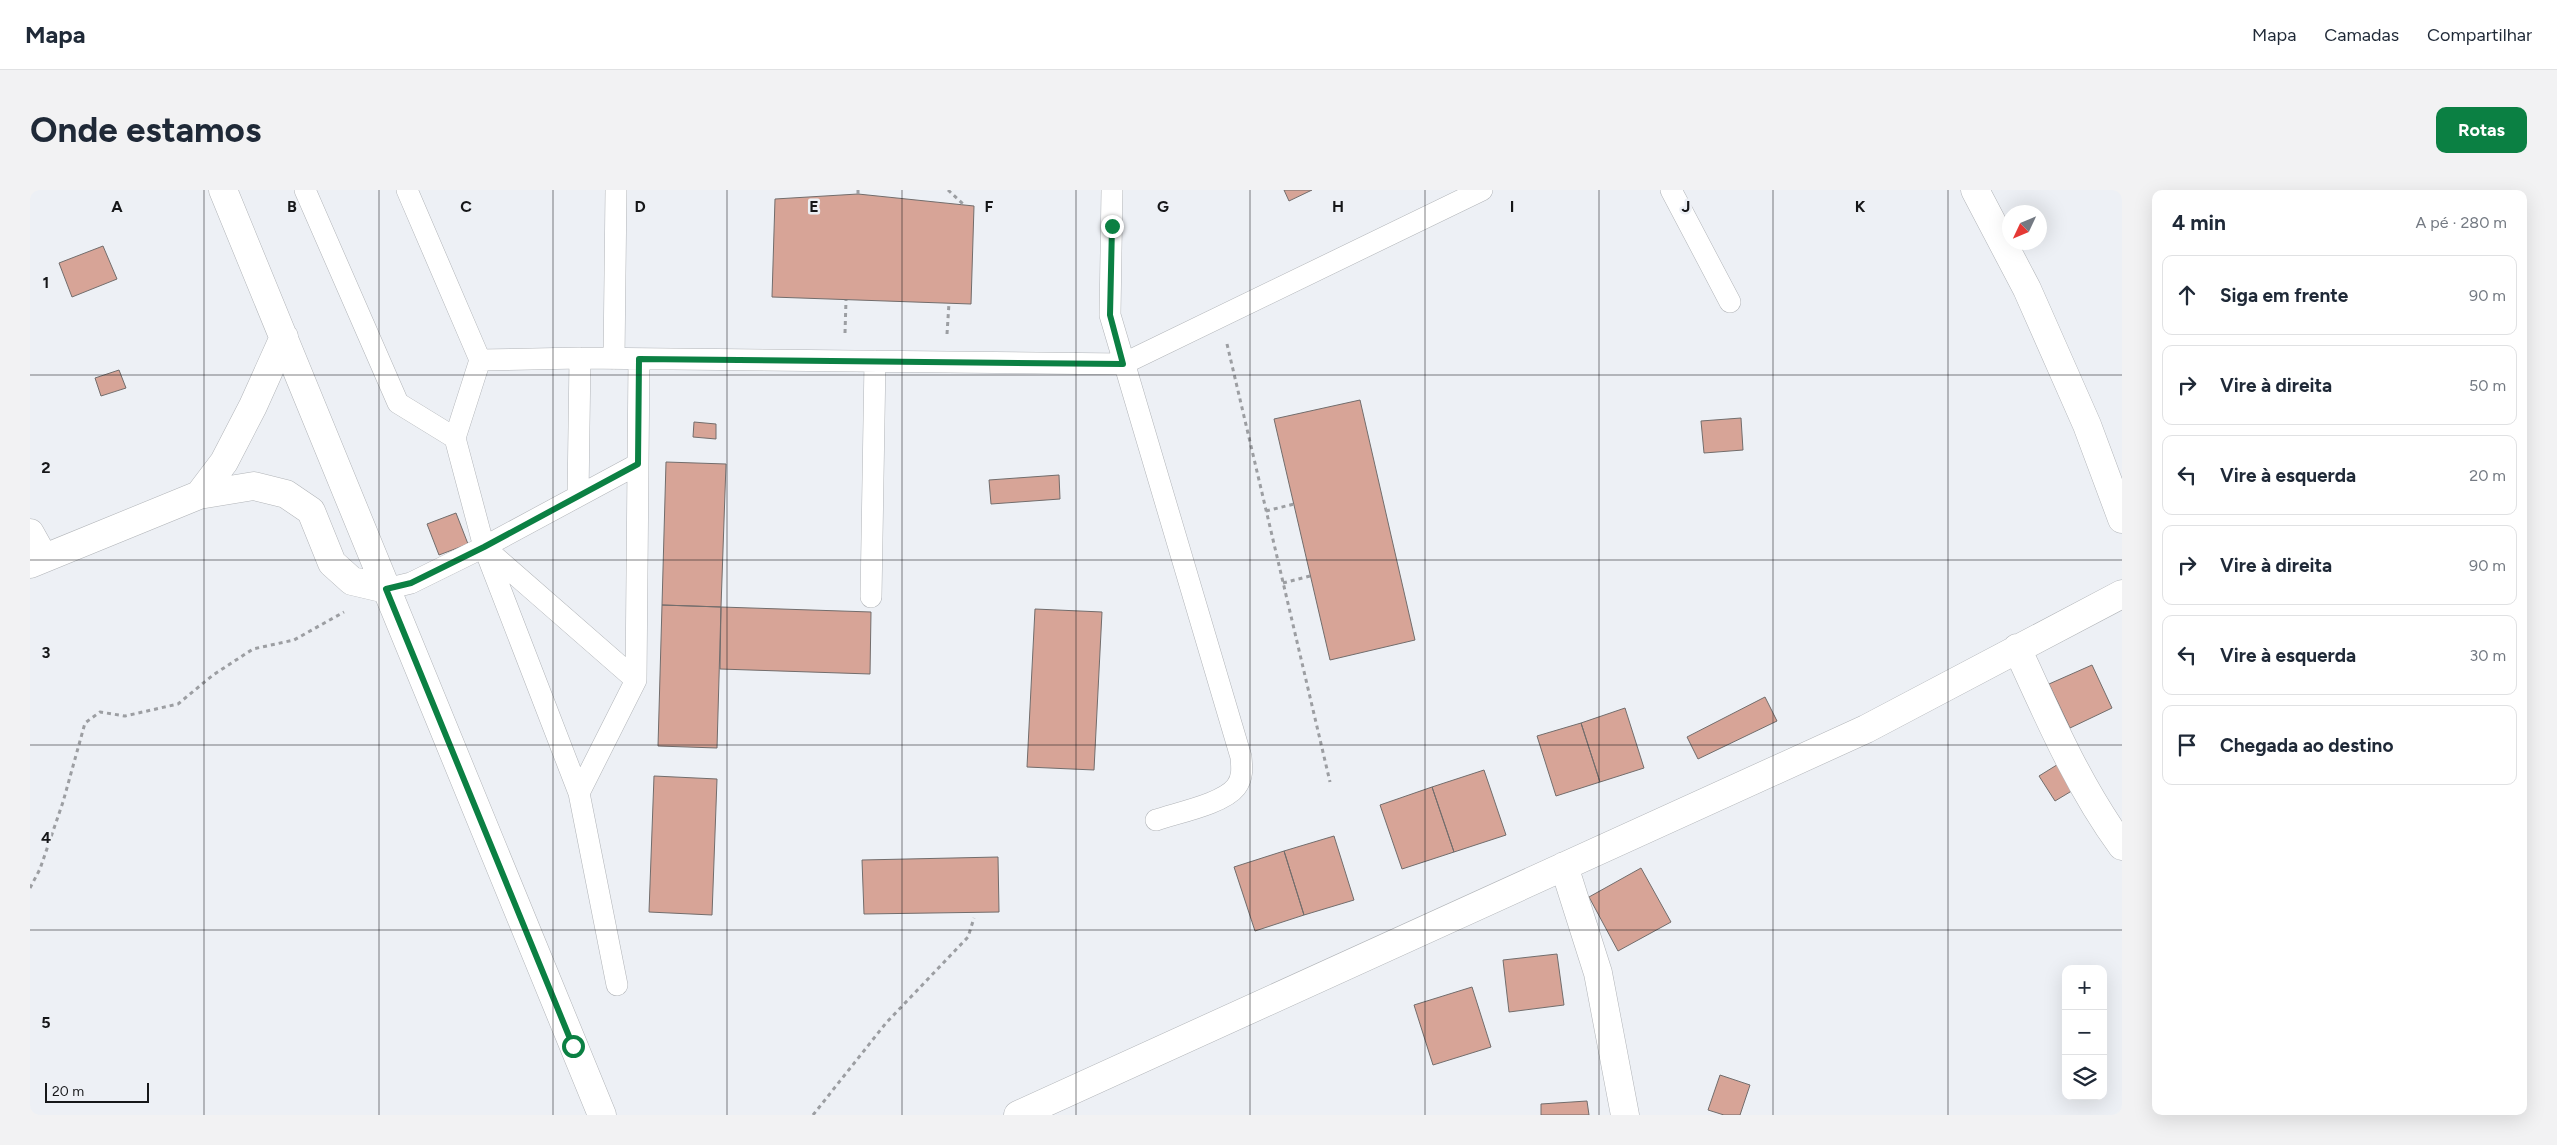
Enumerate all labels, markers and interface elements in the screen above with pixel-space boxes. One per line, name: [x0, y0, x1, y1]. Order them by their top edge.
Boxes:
text: Mapa: [25, 20, 86, 49]
text: Mapa: [2252, 24, 2296, 46]
text: Camadas: [2324, 24, 2399, 46]
text: Compartilhar: [2427, 24, 2532, 46]
button: Rotas: [2436, 107, 2527, 153]
text: Onde estamos: [30, 109, 261, 151]
text: A: [111, 197, 123, 216]
text: B: [287, 197, 297, 216]
text: C: [460, 197, 472, 216]
text: D: [634, 197, 646, 216]
text: E: [809, 197, 819, 216]
text: F: [985, 197, 994, 216]
text: G: [1157, 197, 1169, 216]
text: H: [1332, 197, 1344, 216]
text: I: [1510, 197, 1514, 216]
text: J: [1682, 197, 1690, 216]
text: K: [1855, 197, 1866, 216]
north arrow: [2002, 205, 2047, 250]
text: 4 min: [2172, 210, 2226, 235]
text: A pé · 280 m: [2415, 213, 2507, 232]
route end: [1101, 215, 1124, 238]
text: 1: [43, 273, 49, 292]
icon: ahead: [2173, 281, 2201, 309]
text: Siga em frente: [2220, 284, 2348, 307]
text: 90 m: [2469, 286, 2506, 305]
icon: right: [2173, 371, 2201, 399]
text: Vire à direita: [2220, 374, 2332, 397]
text: 50 m: [2469, 376, 2506, 395]
text: 2: [41, 458, 51, 477]
icon: left: [2173, 461, 2201, 489]
text: Vire à esquerda: [2220, 464, 2356, 487]
text: 20 m: [2469, 466, 2506, 485]
icon: right: [2173, 551, 2201, 579]
text: Vire à direita: [2220, 554, 2332, 577]
text: 90 m: [2469, 556, 2506, 575]
icon: left: [2173, 641, 2201, 669]
text: 3: [42, 643, 51, 662]
text: Vire à esquerda: [2220, 644, 2356, 667]
text: 30 m: [2469, 646, 2506, 665]
icon: arrive: [2173, 731, 2201, 759]
text: Chegada ao destino: [2220, 734, 2393, 757]
text: 4: [41, 828, 51, 847]
map controls: [2062, 965, 2107, 1100]
button: +: [2062, 965, 2107, 1010]
button: −: [2062, 1010, 2107, 1055]
text: 5: [41, 1013, 51, 1032]
route start: [562, 1035, 585, 1058]
button: layers: [2062, 1055, 2107, 1100]
scale bar: [45, 1080, 149, 1103]
text: 20 m: [52, 1083, 84, 1100]

